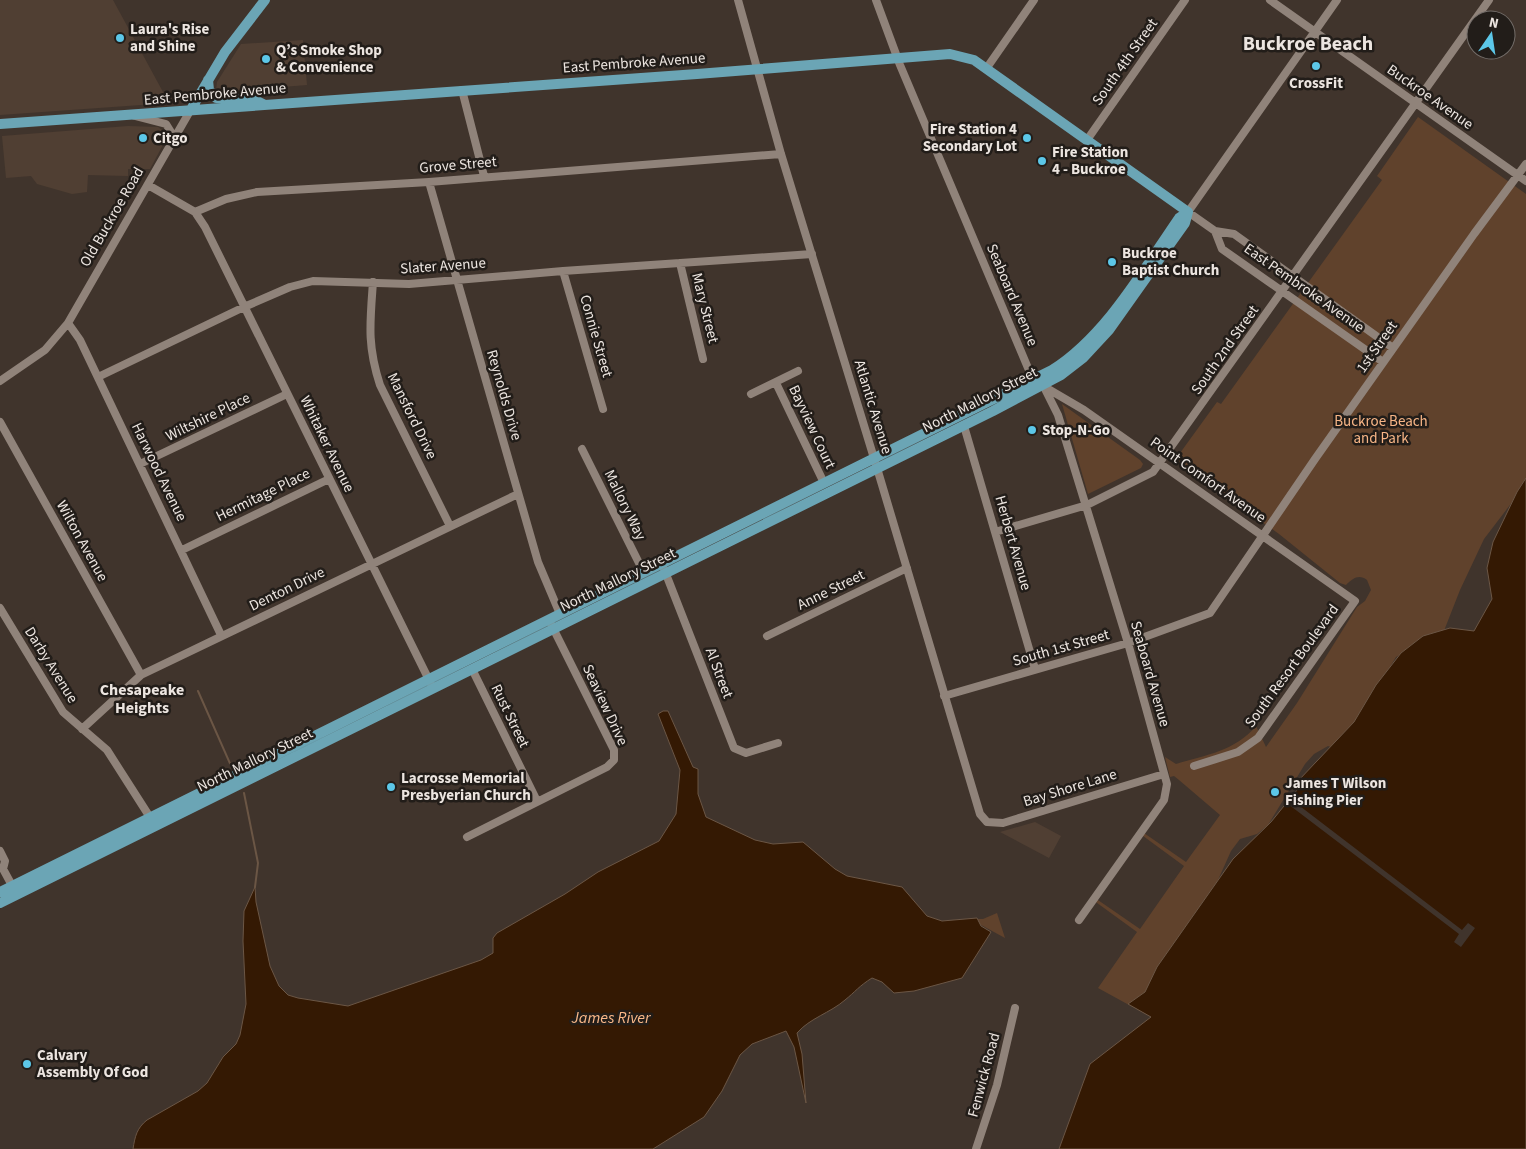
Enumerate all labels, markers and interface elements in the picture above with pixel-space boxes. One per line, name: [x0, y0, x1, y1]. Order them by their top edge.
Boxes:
north arrow: [1466, 10, 1516, 60]
text: N: [1487, 13, 1500, 34]
street label: South 4th Street: [1087, 14, 1163, 110]
place label: Laura's Rise and Shine: [130, 19, 209, 57]
district label: Buckroe Beach: [1243, 30, 1373, 58]
marker: Laura's Rise and Shine: [114, 32, 126, 44]
place label: Q’s Smoke Shop & Convenience: [276, 40, 382, 78]
street label: East Pembroke Avenue: [562, 48, 706, 78]
marker: Q’s Smoke Shop & Convenience: [260, 53, 272, 65]
street label: Buckroe Avenue: [1383, 59, 1477, 135]
marker: CrossFit: [1310, 60, 1322, 72]
place label: CrossFit: [1289, 73, 1343, 94]
street label: East Pembroke Avenue: [143, 77, 287, 111]
place label: Fire Station 4 Secondary Lot: [923, 119, 1017, 157]
place label: Citgo: [153, 128, 188, 149]
marker: Citgo: [137, 132, 149, 144]
marker: Fire Station 4 Secondary Lot: [1021, 132, 1033, 144]
place label: Fire Station 4 - Buckroe: [1052, 142, 1128, 180]
street label: Grove Street: [419, 151, 497, 179]
marker: Fire Station 4 - Buckroe: [1036, 155, 1048, 167]
street label: Old Buckroe Road: [75, 163, 149, 271]
street label: East Pembroke Avenue: [1239, 238, 1369, 338]
street label: Seaboard Avenue: [981, 241, 1043, 349]
place label: Buckroe Baptist Church: [1122, 243, 1219, 281]
street label: Slater Avenue: [399, 253, 487, 279]
marker: Buckroe Baptist Church: [1106, 256, 1118, 268]
street label: Mary Street: [686, 271, 724, 345]
street label: Connie Street: [574, 292, 618, 380]
street label: South 2nd Street: [1186, 301, 1264, 399]
street label: 1st Street: [1351, 317, 1403, 377]
street label: Reynolds Drive: [481, 347, 527, 443]
street label: Atlantic Avenue: [849, 357, 897, 457]
street label: North Mallory Street: [919, 362, 1041, 438]
street label: Mansford Drive: [382, 369, 442, 463]
street label: Bayview Court: [783, 382, 841, 472]
street label: Wiltshire Place: [162, 387, 254, 447]
street label: Whitaker Avenue: [295, 392, 359, 496]
park label: Buckroe Beach and Park: [1334, 411, 1428, 449]
street label: Harwood Avenue: [126, 419, 192, 525]
place label: Stop-N-Go: [1042, 420, 1110, 441]
marker: Stop-N-Go: [1026, 424, 1038, 436]
street label: Point Comfort Avenue: [1146, 432, 1270, 528]
street label: Hermitage Place: [212, 463, 314, 527]
street label: Mallory Way: [599, 466, 651, 544]
street label: Herbert Avenue: [989, 493, 1037, 593]
street label: Wilton Avenue: [51, 497, 113, 585]
street label: North Mallory Street: [556, 543, 680, 617]
street label: Denton Drive: [246, 562, 328, 616]
street label: Anne Street: [794, 565, 868, 615]
street label: South Resort Boulevard: [1240, 600, 1344, 732]
street label: Seaboard Avenue: [1125, 619, 1175, 729]
street label: Darby Avenue: [19, 623, 83, 707]
street label: South 1st Street: [1010, 624, 1112, 672]
street label: Al Street: [700, 645, 738, 701]
street label: Seaview Drive: [577, 661, 633, 749]
district label: Chesapeake Heights: [100, 679, 184, 719]
street label: Rust Street: [486, 681, 534, 751]
street label: North Mallory Street: [193, 723, 317, 797]
street label: Bay Shore Lane: [1021, 764, 1119, 812]
place label: Lacrosse Memorial Presbyerian Church: [401, 768, 531, 806]
place label: James T Wilson Fishing Pier: [1285, 773, 1386, 811]
marker: Lacrosse Memorial Presbyerian Church: [385, 781, 397, 793]
marker: James T Wilson Fishing Pier: [1269, 786, 1281, 798]
water label: James River: [571, 1007, 652, 1029]
street label: Fenwick Road: [963, 1030, 1005, 1120]
place label: Calvary Assembly Of God: [36, 1045, 148, 1083]
marker: Calvary Assembly Of God: [21, 1058, 33, 1070]

